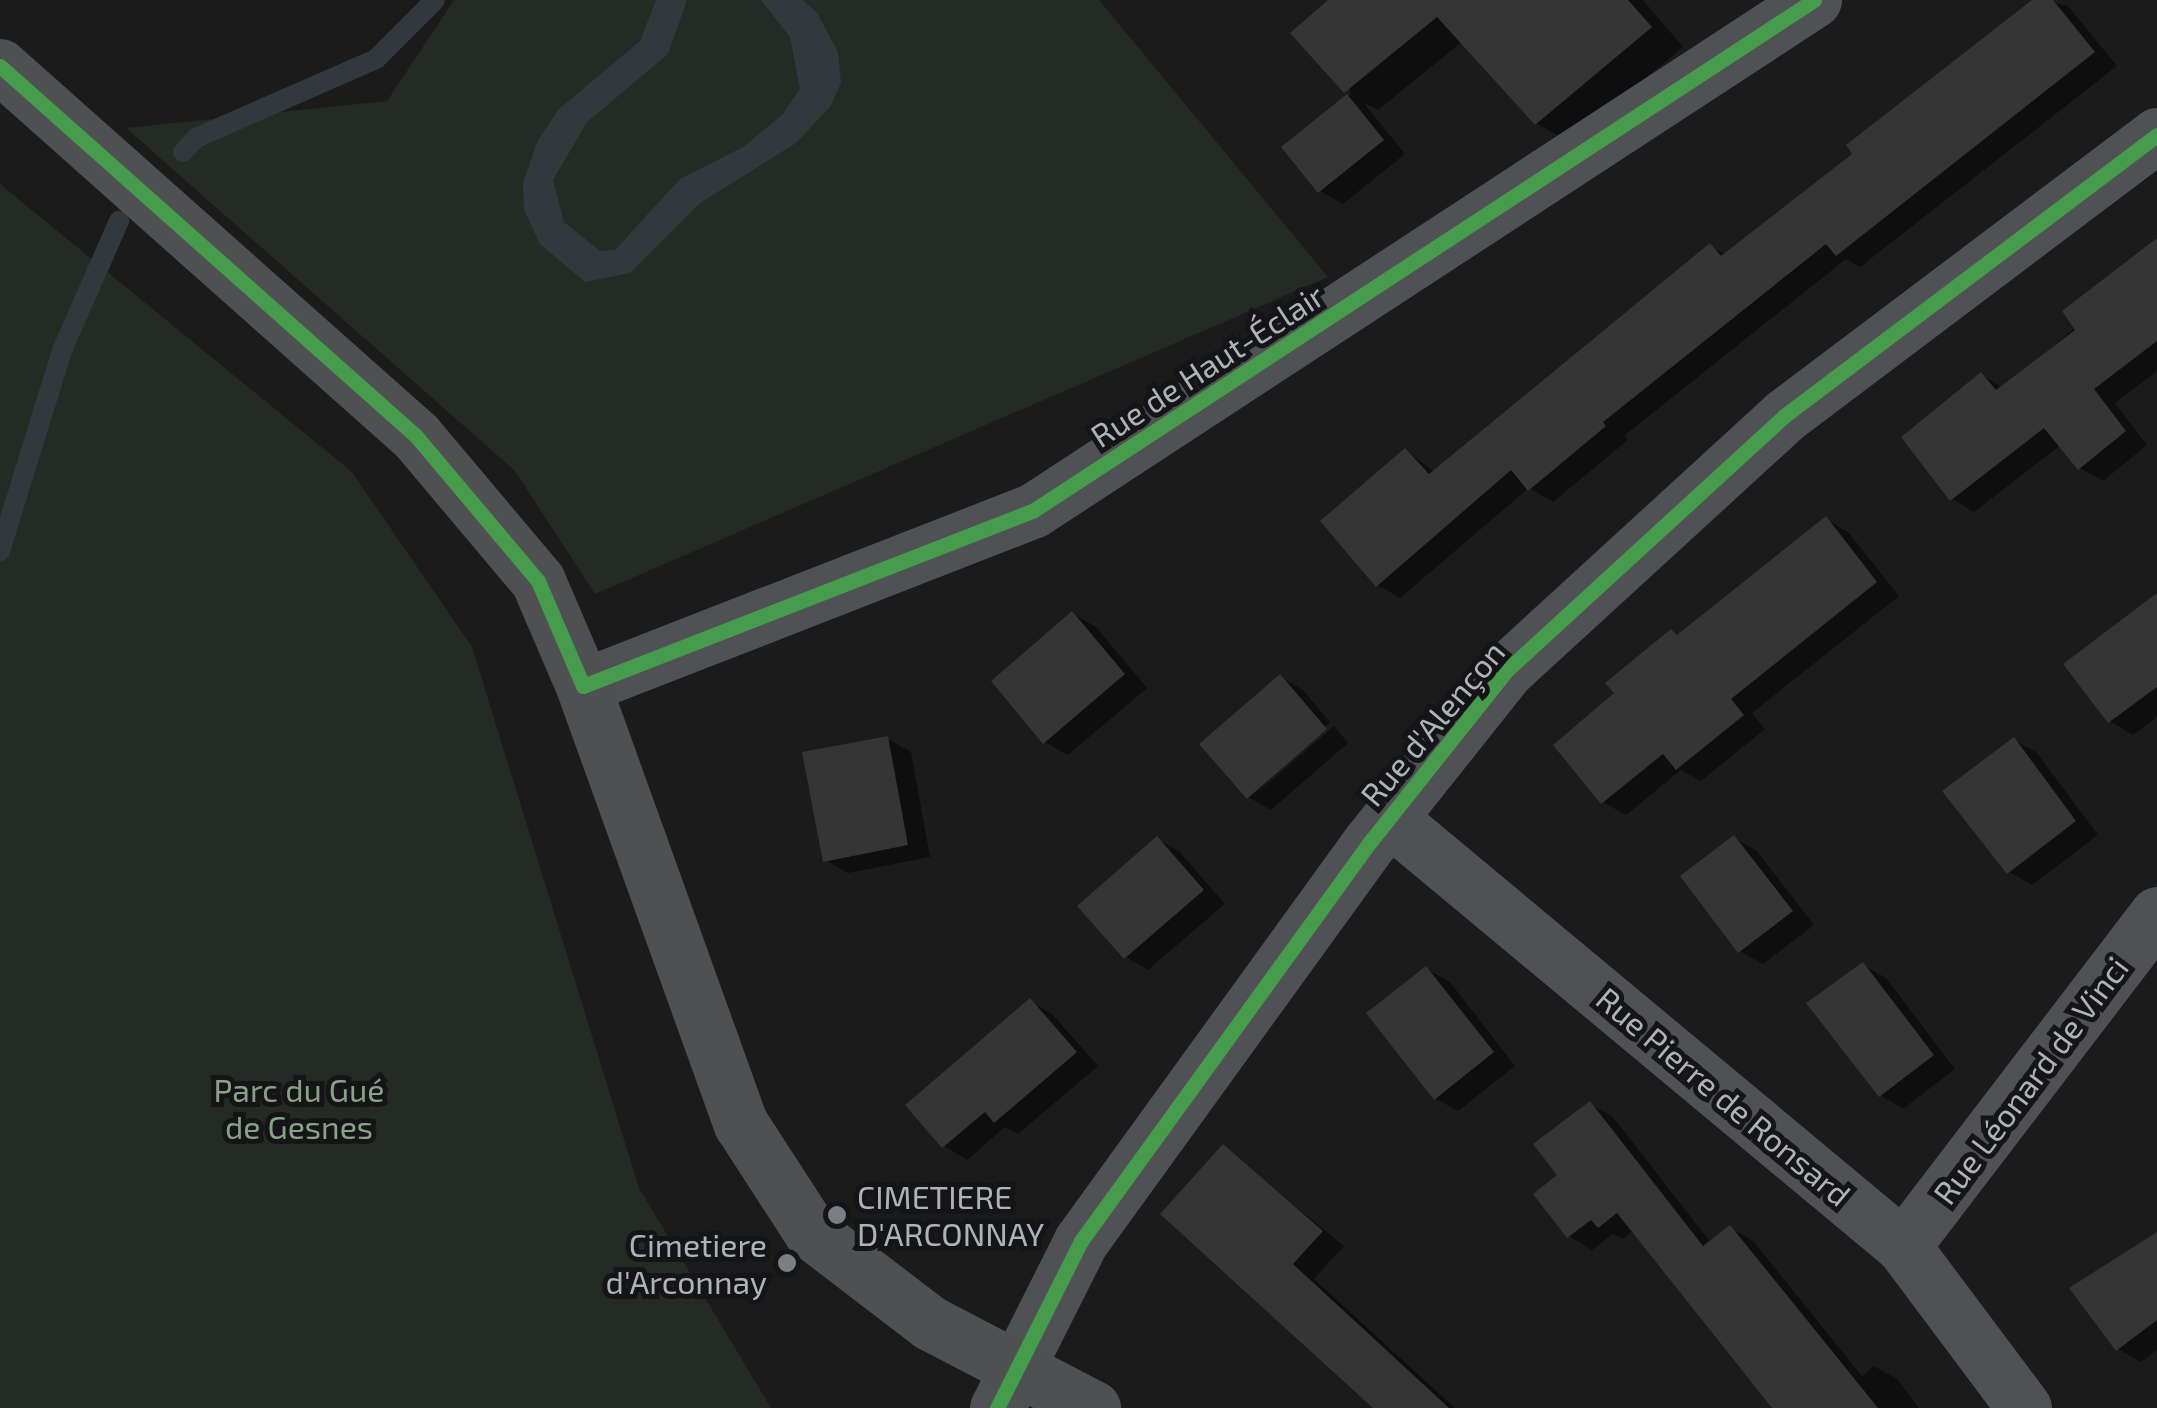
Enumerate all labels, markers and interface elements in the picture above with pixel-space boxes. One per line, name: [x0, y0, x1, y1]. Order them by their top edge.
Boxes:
street label: Rue de Haut-Éclair: [1083, 275, 1331, 455]
street label: Rue d'Alençon: [1352, 633, 1512, 813]
street label: Rue Léonard de Vinci: [1924, 948, 2136, 1212]
street label: Rue Pierre de Ronsard: [1589, 979, 1859, 1213]
park label: Parc du Gué de Gesnes: [214, 1071, 384, 1146]
place label: CIMETIERE D'ARCONNAY: [857, 1178, 1044, 1253]
marker: CIMETIERE D'ARCONNAY: [826, 1204, 848, 1226]
place label: Cimetiere d'Arconnay: [606, 1226, 767, 1301]
marker: Cimetiere d'Arconnay: [776, 1252, 798, 1274]

